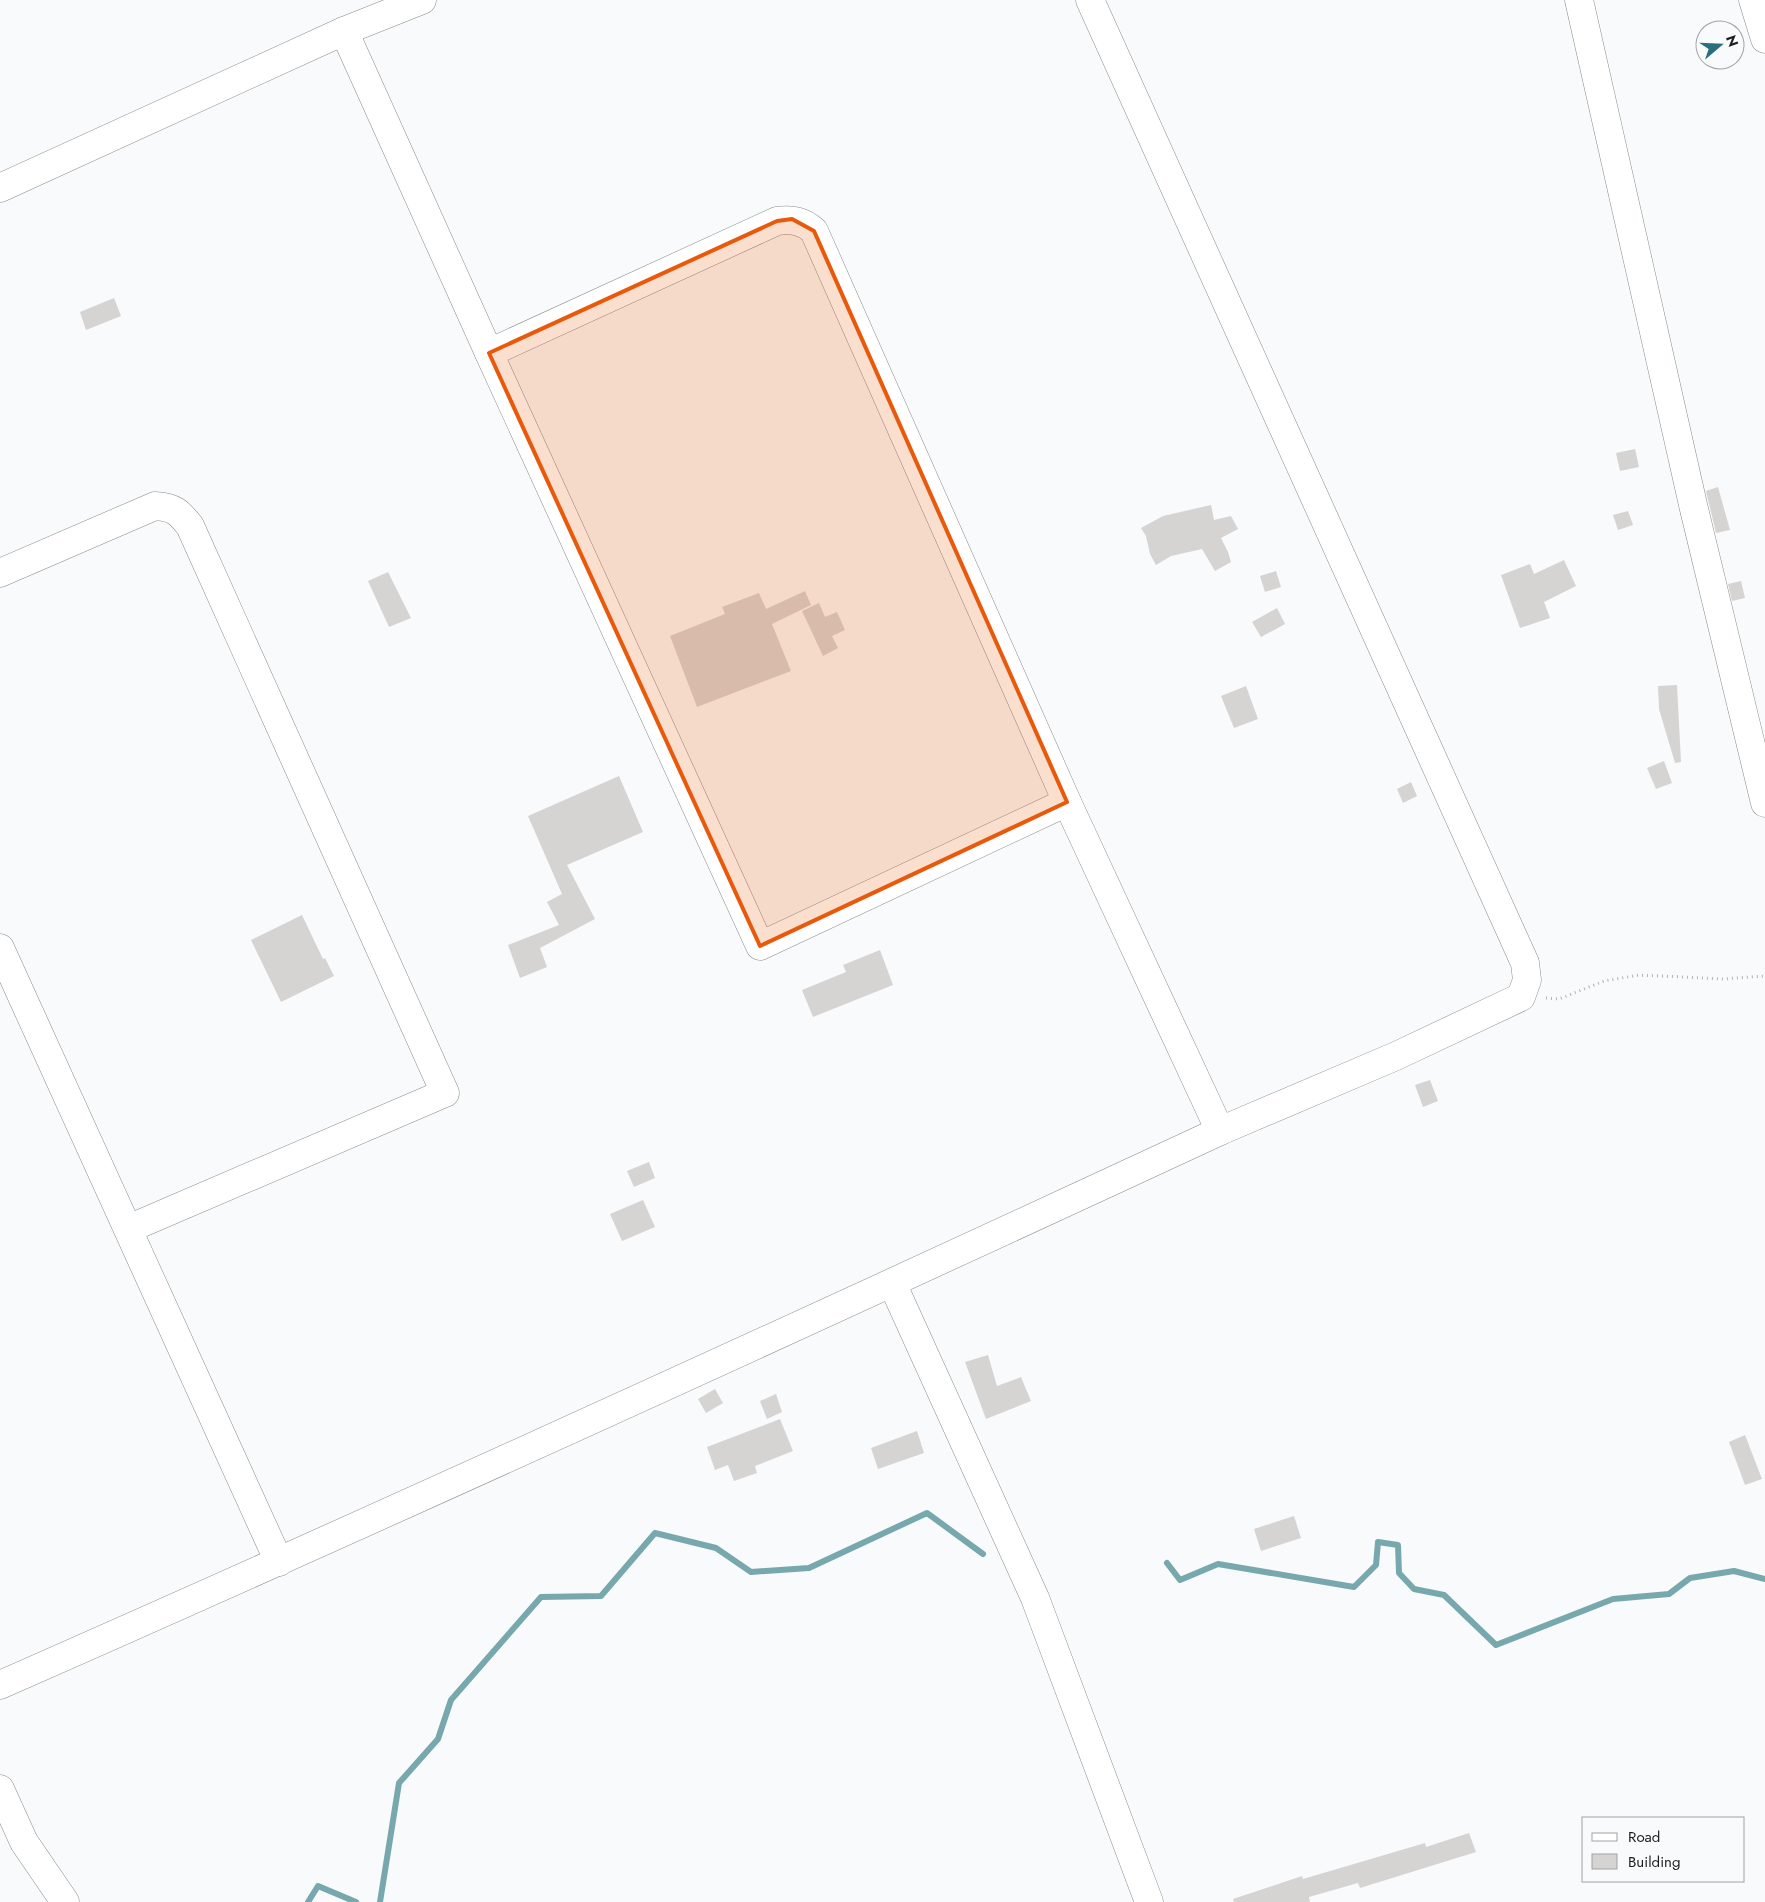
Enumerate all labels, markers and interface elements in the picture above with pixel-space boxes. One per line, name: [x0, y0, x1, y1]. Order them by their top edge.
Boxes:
north arrow: [1695, 20, 1745, 70]
text: N: [1721, 32, 1744, 49]
legend: [1582, 1817, 1745, 1882]
text: Road: [1628, 1826, 1660, 1848]
text: Building: [1628, 1851, 1680, 1873]

